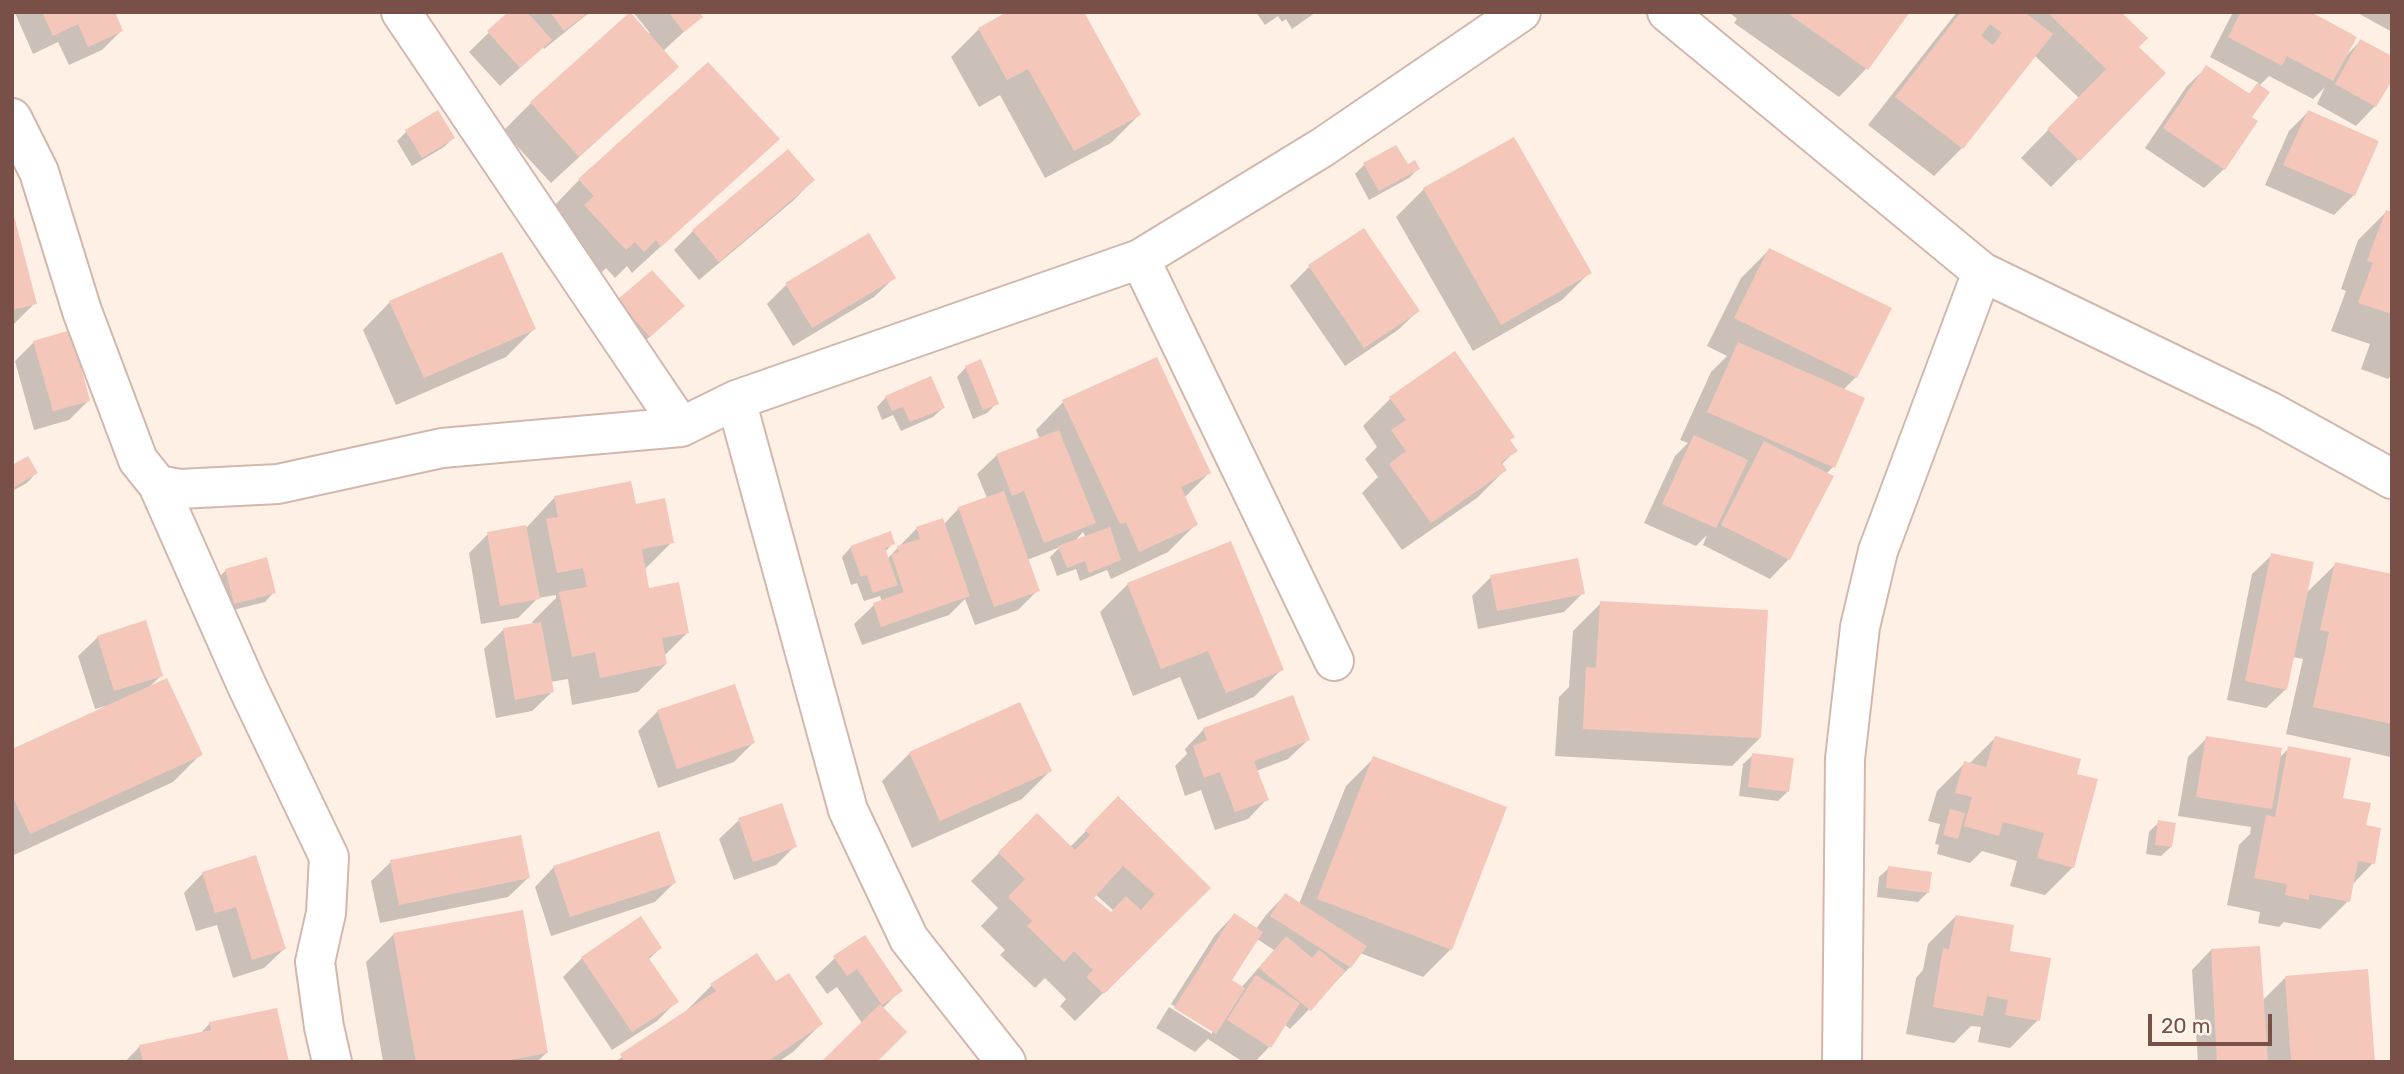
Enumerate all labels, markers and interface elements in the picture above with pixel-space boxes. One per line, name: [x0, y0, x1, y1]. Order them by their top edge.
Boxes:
scale bar: [2152, 1000, 2276, 1044]
text: 20 m: [2161, 1013, 2210, 1038]

